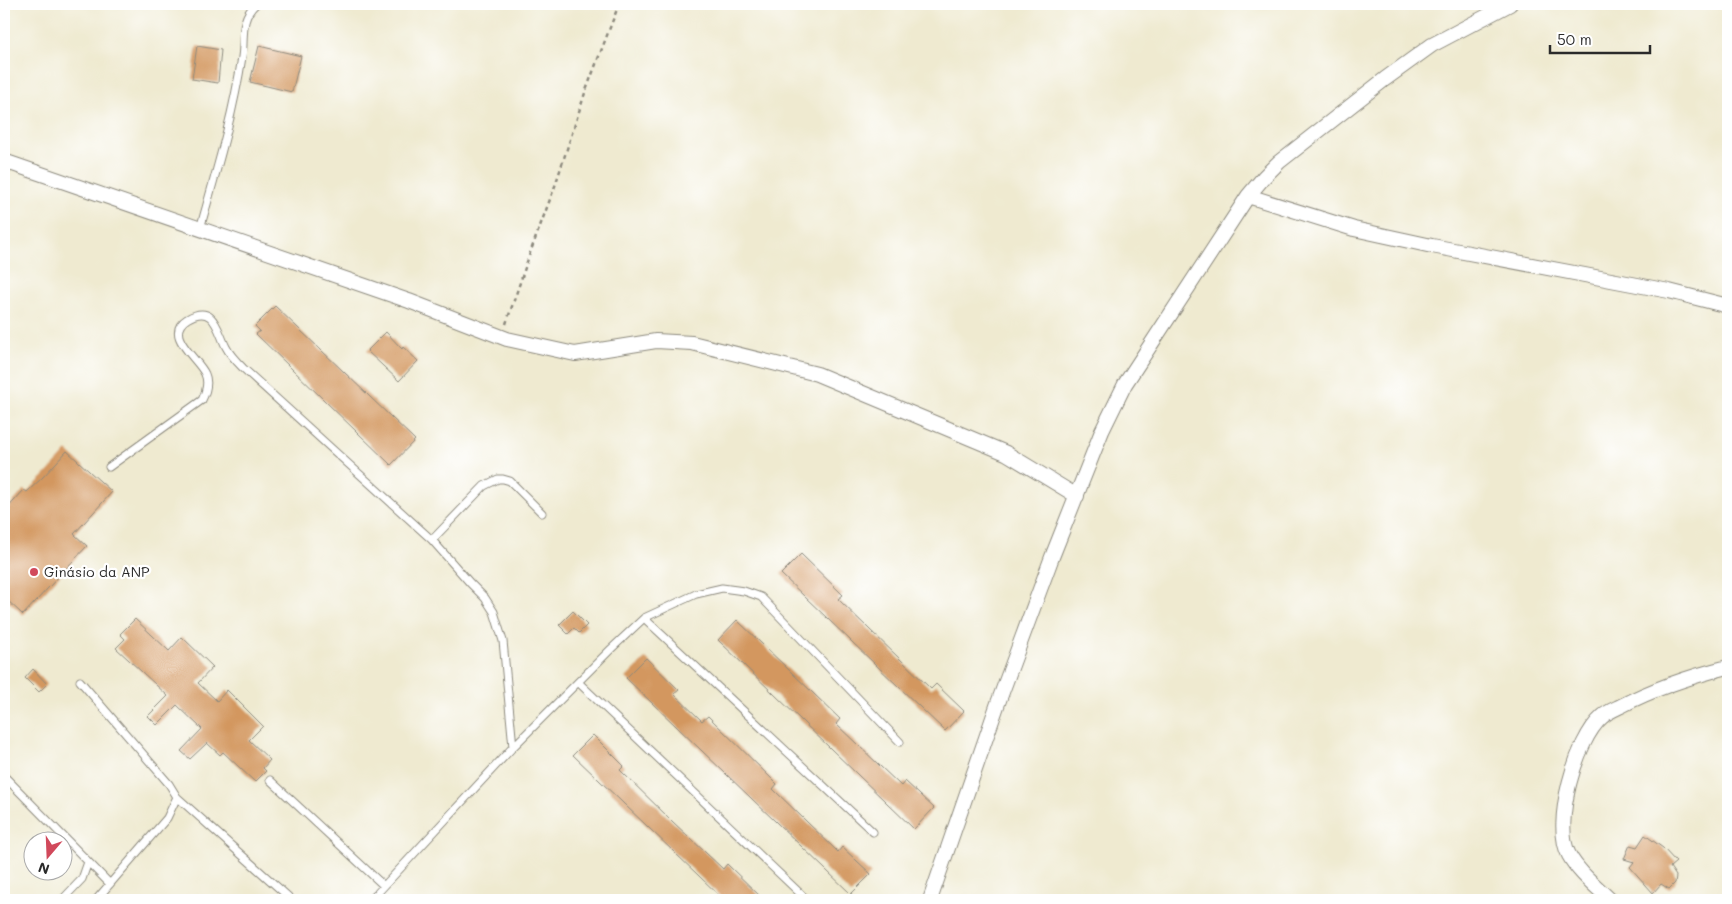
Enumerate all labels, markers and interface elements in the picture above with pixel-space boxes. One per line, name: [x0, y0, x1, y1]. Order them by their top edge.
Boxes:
scale bar: [1550, 22, 1650, 54]
text: 50 m: [1557, 29, 1592, 49]
place label: Ginásio da ANP: [44, 562, 150, 581]
marker: Ginásio da ANP: [28, 566, 40, 578]
north arrow: [22, 832, 72, 882]
text: N: [35, 858, 52, 879]

